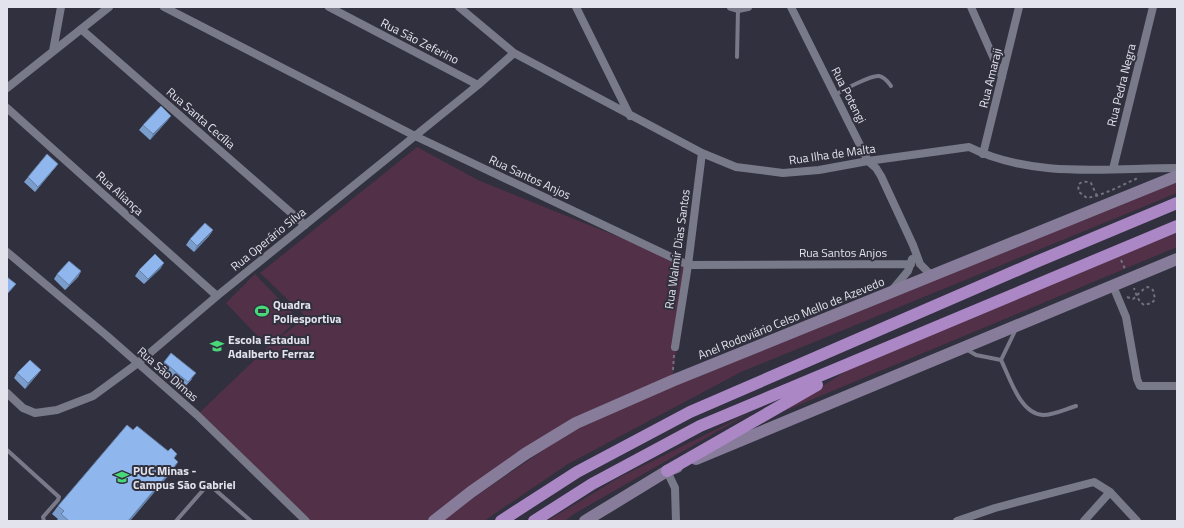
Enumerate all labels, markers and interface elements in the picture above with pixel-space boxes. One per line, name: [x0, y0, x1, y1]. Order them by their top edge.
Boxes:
street label: Rua São Zeferino: [377, 13, 463, 69]
street label: Rua Pedra Negra: [1101, 41, 1141, 129]
street label: Rua Amaraji: [973, 46, 1007, 110]
street label: Rua Potengi: [827, 63, 871, 127]
street label: Rua Santa Cecília: [162, 83, 240, 153]
street label: Rua Ilha de Malta: [787, 139, 877, 169]
street label: Rua Santos Anjos: [486, 150, 574, 204]
street label: Rua Aliança: [92, 166, 148, 220]
street label: Rua Walmir Dias Santos: [659, 187, 695, 310]
street label: Rua Operário Silva: [226, 203, 310, 275]
street label: Rua Santos Anjos: [799, 243, 888, 262]
street label: Anel Rodoviário Celso Mello de Azevedo: [695, 272, 887, 364]
place label: Quadra Poliesportiva: [273, 295, 341, 328]
sports icon: Quadra Poliesportiva: [254, 303, 270, 319]
place label: Escola Estadual Adalberto Ferraz: [228, 330, 314, 363]
school or university icon: Escola Estadual Adalberto Ferraz: [209, 338, 225, 354]
street label: Rua São Dimas: [133, 342, 203, 406]
place label: PUC Minas - Campus São Gabriel: [133, 461, 236, 494]
school or university icon: PUC Minas - Campus São Gabriel: [114, 469, 130, 485]

